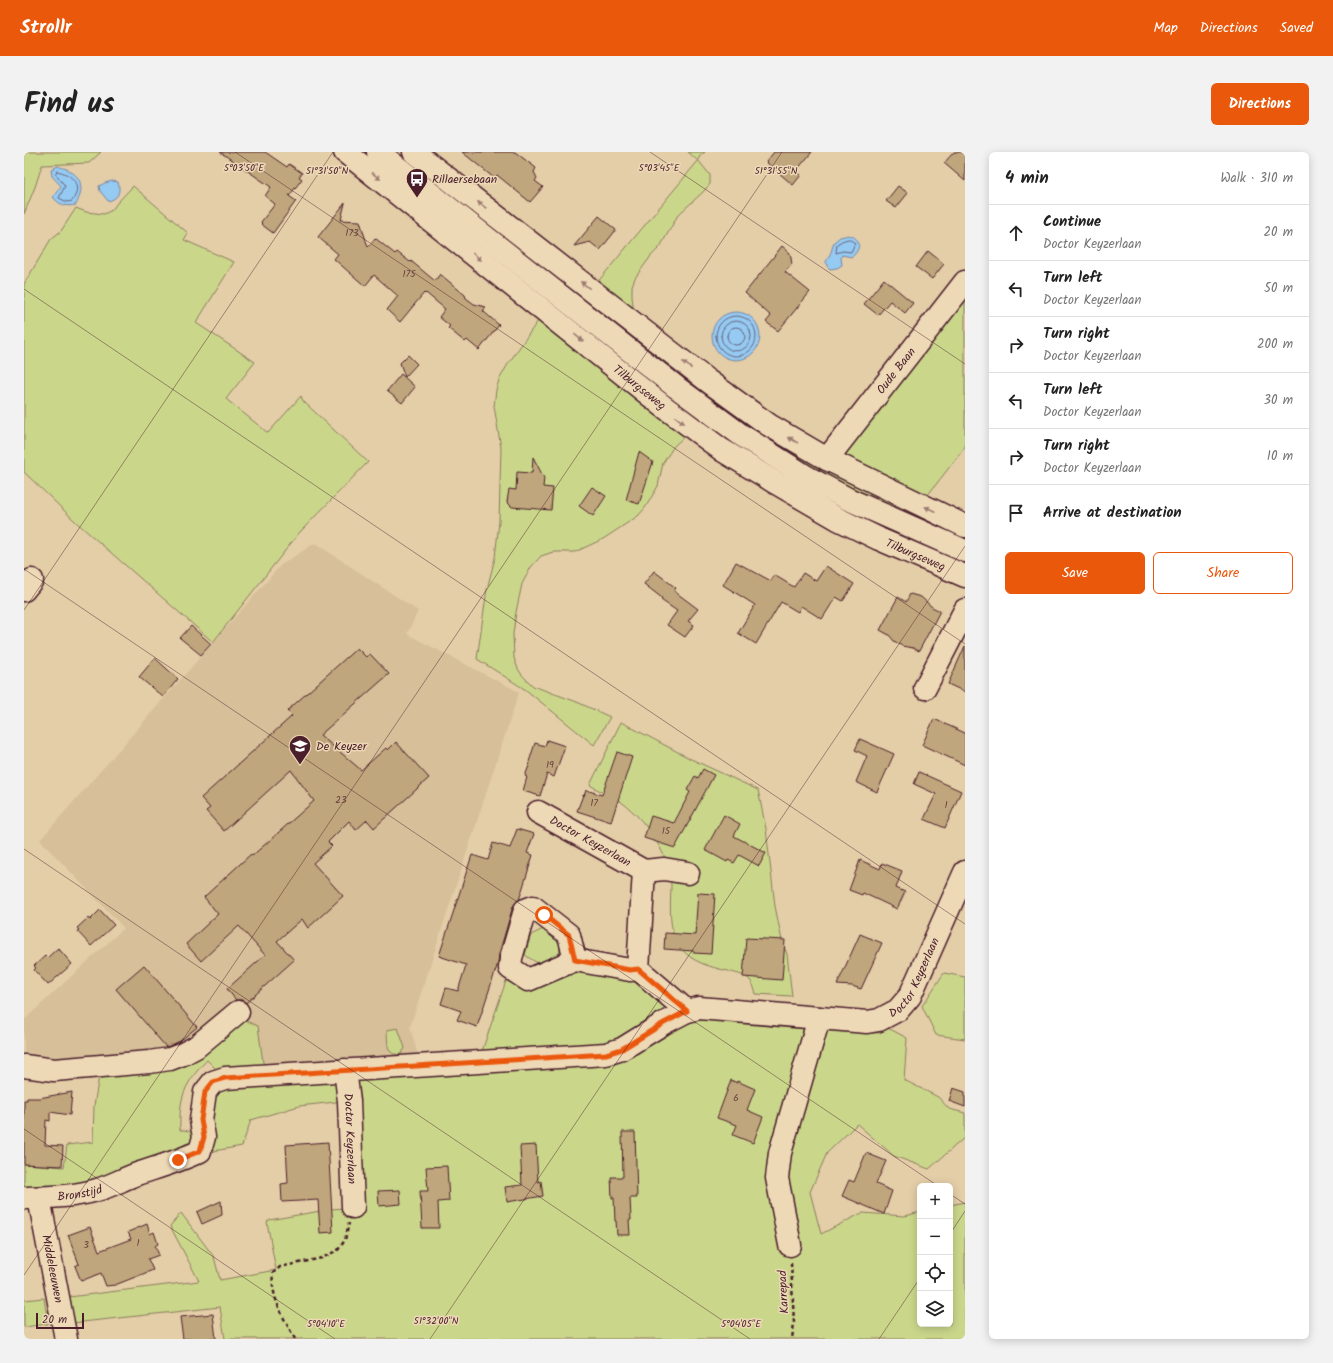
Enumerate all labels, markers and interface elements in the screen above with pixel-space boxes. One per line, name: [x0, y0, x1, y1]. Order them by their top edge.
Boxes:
text: Strollr: [20, 13, 72, 43]
text: Map: [1153, 17, 1178, 39]
text: Directions: [1200, 17, 1258, 39]
text: Saved: [1280, 17, 1313, 39]
text: Find us: [24, 82, 115, 127]
button: Directions: [1211, 83, 1309, 125]
text: 5°03'50"E: [224, 160, 265, 176]
text: 5°03'45"E: [639, 160, 681, 176]
text: 51°31'50"N: [306, 163, 349, 179]
text: 51°31'55"N: [754, 163, 798, 179]
text: 4 min: [1005, 165, 1049, 192]
bus stop icon: Rillaersebaan: [404, 166, 430, 199]
text: Walk · 310 m: [1220, 168, 1293, 189]
place label: Rillaersebaan: [432, 170, 497, 189]
one-way arrow: [370, 172, 381, 181]
one-way arrow: [477, 201, 488, 209]
text: Continue: [1043, 210, 1101, 234]
icon: ahead: [1005, 222, 1027, 244]
text: 20 m: [1263, 222, 1293, 243]
house number: 173: [345, 225, 359, 241]
text: Doctor Keyzerlaan: [1043, 234, 1141, 255]
one-way arrow: [472, 253, 483, 261]
house number: 175: [402, 266, 416, 282]
text: Turn left: [1043, 266, 1103, 290]
icon: left: [1005, 278, 1027, 300]
text: 50 m: [1264, 278, 1293, 299]
one-way arrow: [579, 281, 590, 289]
text: Doctor Keyzerlaan: [1043, 290, 1141, 311]
text: Turn right: [1043, 322, 1110, 346]
one-way arrow: [573, 334, 584, 343]
icon: right: [1005, 334, 1027, 356]
text: 200 m: [1257, 334, 1293, 355]
street label: Oude Baan: [872, 344, 921, 398]
text: Doctor Keyzerlaan: [1043, 346, 1141, 367]
street label: Tilburgseweg: [608, 360, 670, 415]
one-way arrow: [682, 361, 693, 369]
text: Turn left: [1043, 378, 1103, 402]
icon: left: [1005, 390, 1027, 412]
text: 30 m: [1264, 390, 1293, 411]
text: Doctor Keyzerlaan: [1043, 402, 1141, 423]
one-way arrow: [675, 415, 686, 424]
text: Turn right: [1043, 434, 1110, 458]
one-way arrow: [787, 436, 799, 443]
icon: right: [1005, 446, 1027, 468]
text: 10 m: [1267, 446, 1293, 467]
text: Doctor Keyzerlaan: [1043, 458, 1141, 479]
text: Arrive at destination: [1043, 501, 1182, 525]
icon: arrive: [1005, 502, 1027, 524]
one-way arrow: [924, 506, 935, 512]
street label: Tilburgseweg: [882, 534, 949, 577]
button: Save: [1005, 552, 1145, 594]
button: Share: [1153, 552, 1293, 594]
school or university icon: De Keyzer: [287, 733, 313, 766]
place label: De Keyzer: [316, 737, 368, 756]
house number: 19: [546, 757, 554, 773]
house number: 23: [335, 792, 347, 808]
house number: 17: [590, 795, 598, 811]
house number: 1: [944, 797, 948, 813]
street label: Doctor Keyzerlaan: [546, 811, 635, 872]
house number: 15: [662, 823, 671, 839]
route start: [535, 906, 553, 924]
street label: Doctor Keyzerlaan: [886, 935, 945, 1023]
house number: 6: [733, 1090, 739, 1106]
street label: Doctor Keyzerlaan: [338, 1092, 361, 1184]
route end: [169, 1151, 187, 1169]
street label: Bronstijd: [57, 1180, 106, 1207]
map controls: [917, 1183, 953, 1327]
button: +: [917, 1183, 953, 1219]
button: −: [917, 1219, 953, 1255]
street label: Middeleeuwen: [36, 1233, 68, 1305]
house number: 1: [136, 1235, 140, 1251]
house number: 3: [83, 1237, 89, 1253]
button: locate: [917, 1255, 953, 1291]
street label: Karrepad: [773, 1269, 794, 1314]
button: layers: [917, 1291, 953, 1327]
scale bar: [36, 1311, 84, 1330]
text: 20 m: [42, 1311, 67, 1329]
text: 51°32'00"N: [414, 1313, 459, 1329]
text: 5°04'10"E: [307, 1316, 346, 1332]
text: 5°04'05"E: [721, 1316, 762, 1332]

